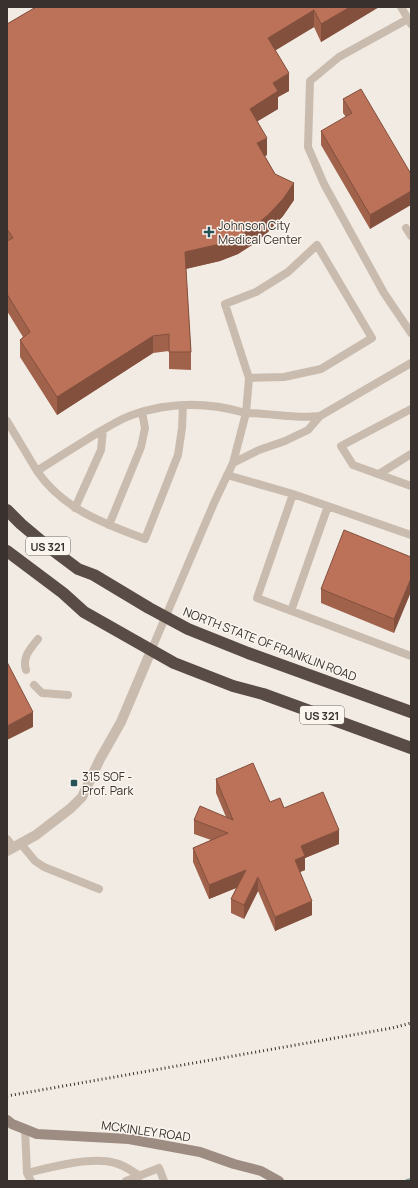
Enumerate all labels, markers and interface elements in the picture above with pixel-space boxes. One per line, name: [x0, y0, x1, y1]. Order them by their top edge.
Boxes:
place label: Johnson City Medical Center: [218, 217, 303, 248]
marker: Johnson City Medical Center: [203, 226, 215, 238]
road number: US 321: [26, 537, 70, 555]
street label: NORTH STATE OF FRANKLIN ROAD: [181, 603, 359, 685]
road number: US 321: [300, 706, 344, 724]
place label: 315 SOF - Prof. Park: [82, 768, 135, 799]
marker: 315 SOF - Prof. Park: [69, 778, 79, 788]
street label: MCKINLEY ROAD: [100, 1116, 192, 1146]

